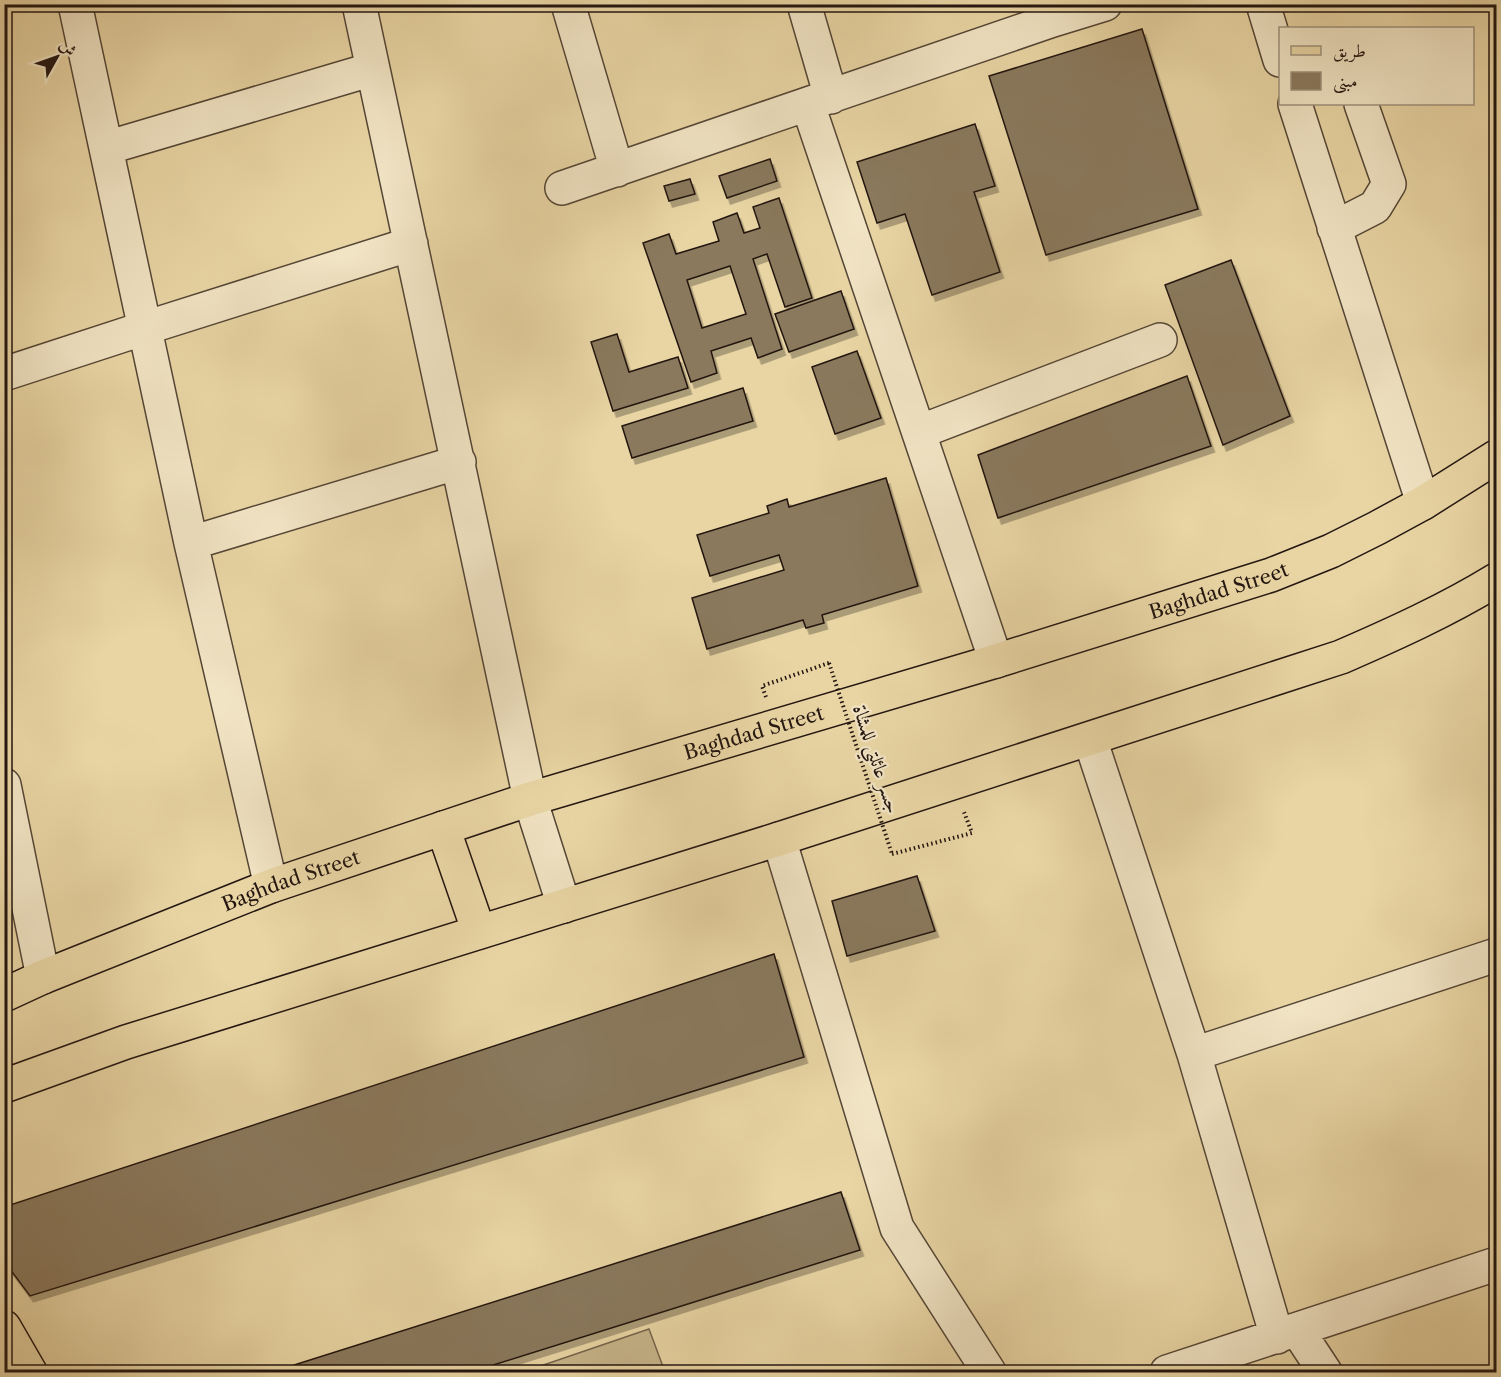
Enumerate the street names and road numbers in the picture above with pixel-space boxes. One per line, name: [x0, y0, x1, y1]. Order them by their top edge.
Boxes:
street label: Baghdad Street: [1146, 557, 1292, 624]
street label: Baghdad Street: [681, 701, 826, 765]
street label: جسر عائلتي للمشاة: [841, 701, 906, 819]
street label: Baghdad Street: [218, 845, 363, 916]

